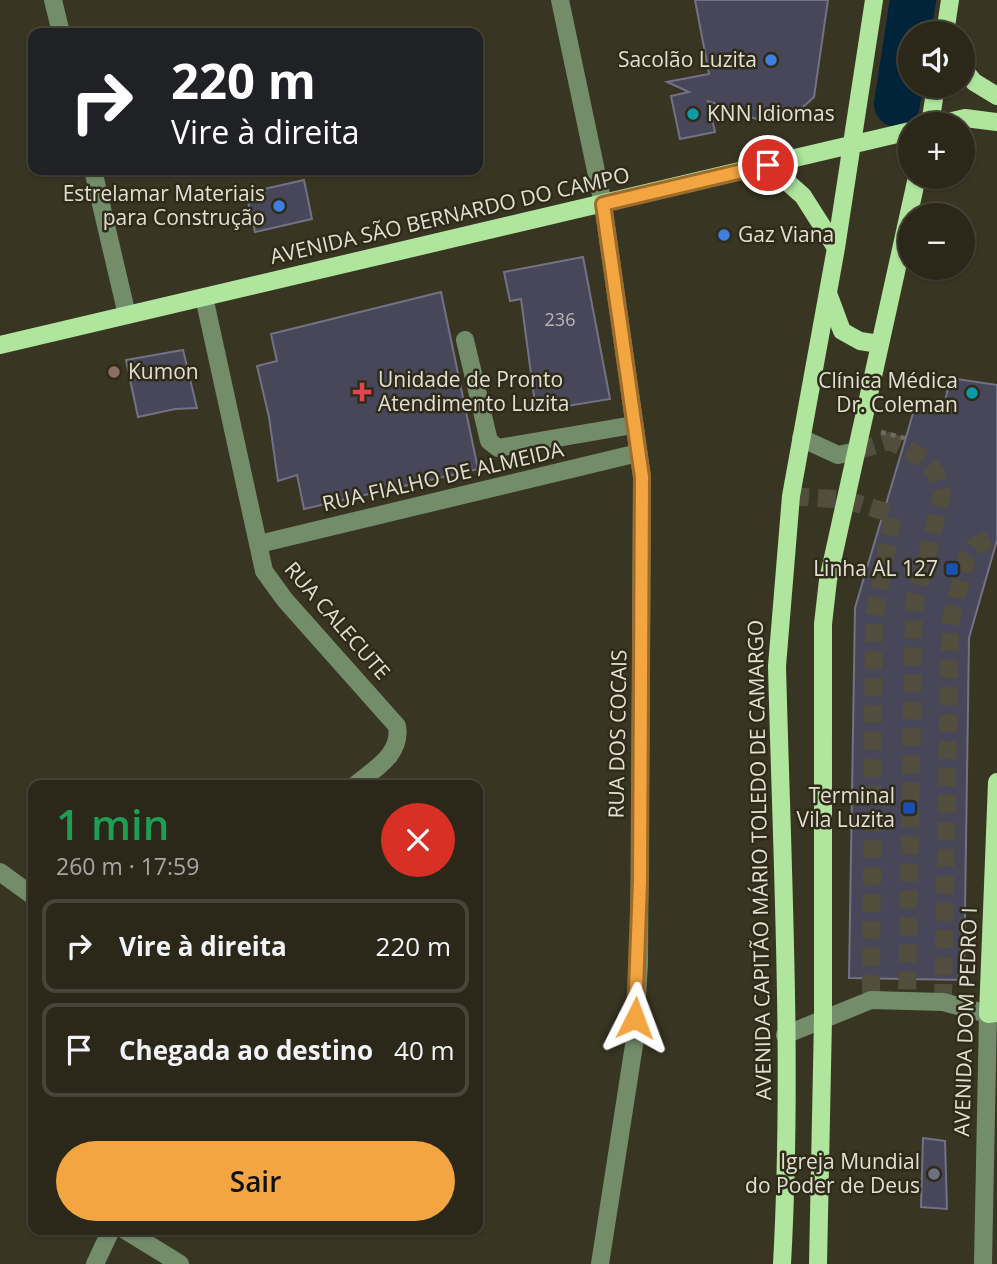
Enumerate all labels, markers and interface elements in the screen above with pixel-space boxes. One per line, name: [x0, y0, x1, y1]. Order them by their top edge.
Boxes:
map controls: [898, 21, 975, 280]
button: sound: [898, 21, 975, 98]
place label: Sacolão Luzita: [618, 45, 757, 73]
text: 220 m: [171, 47, 316, 113]
marker: Sacolão Luzita: [763, 52, 779, 68]
icon: right: [56, 56, 147, 147]
place label: KNN Idiomas: [707, 99, 835, 127]
marker: KNN Idiomas: [685, 106, 701, 122]
text: Vire à direita: [171, 110, 360, 153]
button: +: [898, 112, 975, 189]
pin: [738, 135, 798, 195]
icon: arrive: [749, 146, 787, 184]
street label: AVENIDA SÃO BERNARDO DO CAMPO: [267, 160, 632, 270]
place label: Estrelamar Materiais para Construção: [63, 179, 265, 231]
marker: Estrelamar Materiais para Construção: [271, 198, 287, 214]
button: −: [898, 203, 975, 280]
place label: Gaz Viana: [738, 220, 834, 248]
marker: Gaz Viana: [716, 227, 732, 243]
house number: 236: [545, 307, 575, 331]
place label: Kumon: [128, 357, 199, 385]
marker: Kumon: [106, 364, 122, 380]
place label: Unidade de Pronto Atendimento Luzita: [378, 365, 569, 417]
place label: Clínica Médica Dr. Coleman: [818, 366, 958, 418]
marker: Unidade de Pronto Atendimento Luzita: [352, 382, 372, 402]
marker: Clínica Médica Dr. Coleman: [964, 385, 980, 401]
street label: RUA FIALHO DE ALMEIDA: [319, 434, 567, 517]
place label: Linha AL 127: [813, 554, 938, 582]
street label: RUA CALECUTE: [279, 555, 397, 685]
marker: Linha AL 127: [944, 561, 960, 577]
street label: AVENIDA CAPITÃO MÁRIO TOLEDO DE CAMARGO: [741, 619, 777, 1101]
street label: RUA DOS COCAIS: [602, 649, 632, 819]
place label: Terminal Vila Luzita: [797, 781, 895, 833]
text: 1 min: [56, 795, 169, 852]
marker: Terminal Vila Luzita: [901, 800, 917, 816]
button: close: [381, 803, 455, 877]
text: 260 m · 17:59: [56, 850, 199, 882]
street label: AVENIDA DOM PEDRO I: [947, 907, 983, 1137]
icon: right: [60, 927, 98, 965]
text: Vire à direita: [119, 928, 287, 964]
text: 220 m: [376, 928, 451, 964]
position arrow: [598, 981, 672, 1055]
icon: arrive: [60, 1031, 98, 1069]
text: Chegada ao destino: [119, 1032, 373, 1068]
text: 40 m: [394, 1032, 455, 1068]
button: Sair: [56, 1141, 455, 1221]
place label: Igreja Mundial do Poder de Deus: [745, 1147, 920, 1199]
marker: Igreja Mundial do Poder de Deus: [926, 1166, 942, 1182]

